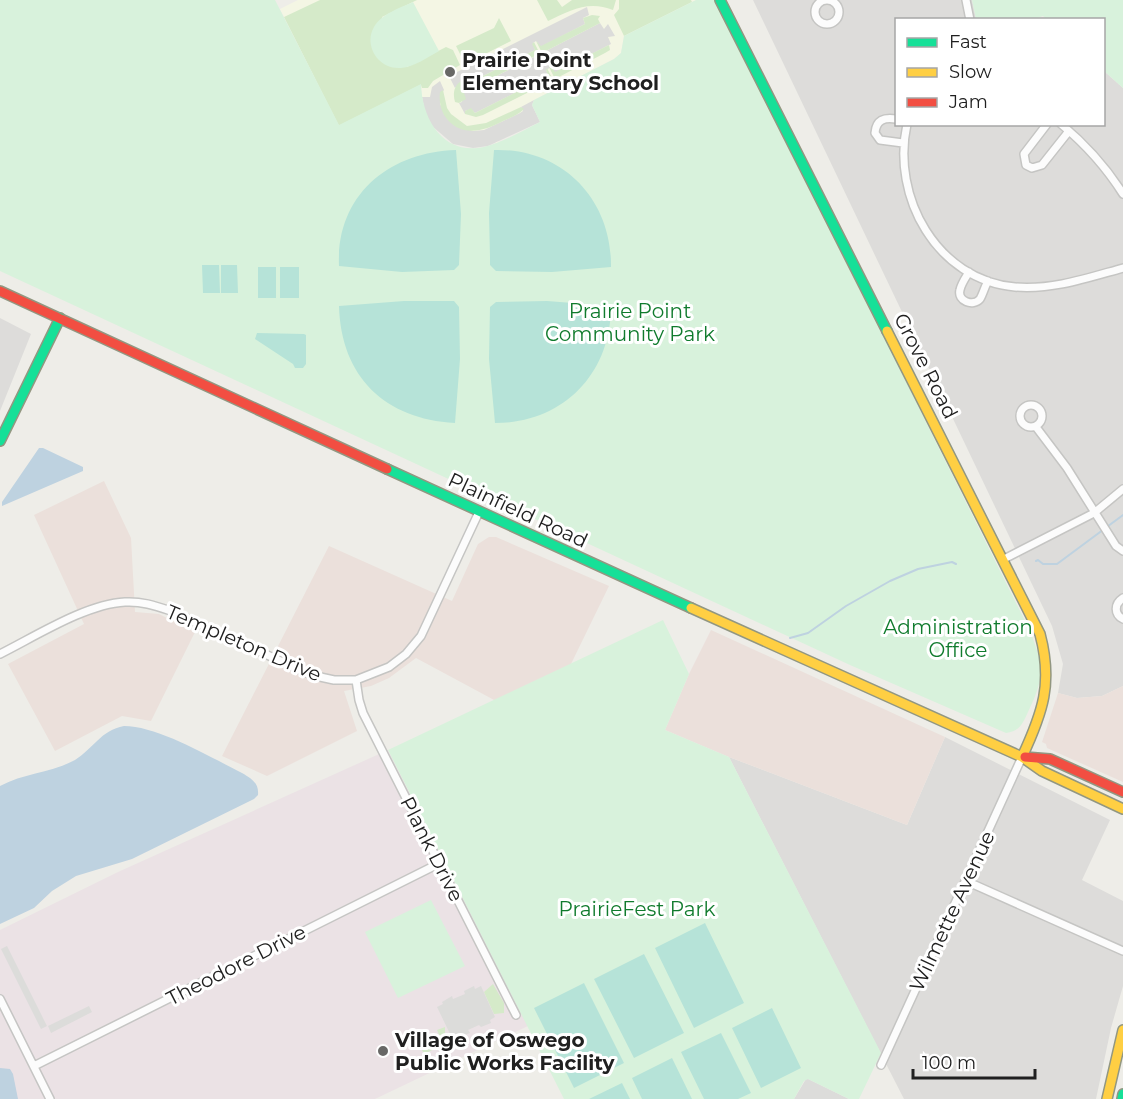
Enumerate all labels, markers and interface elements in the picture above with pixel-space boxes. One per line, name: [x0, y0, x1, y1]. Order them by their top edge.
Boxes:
legend: [895, 18, 1105, 126]
text: Fast: [949, 31, 987, 53]
place label: Prairie Point Elementary School: [462, 48, 659, 95]
text: Slow: [949, 61, 992, 83]
marker: Prairie Point Elementary School: [443, 65, 457, 79]
text: Jam: [948, 91, 988, 113]
park label: Prairie Point Community Park: [545, 299, 715, 346]
street label: Grove Road: [889, 309, 963, 423]
street label: Plainfield Road: [444, 467, 592, 553]
street label: Templeton Drive: [163, 599, 325, 687]
park label: Administration Office: [883, 615, 1033, 662]
street label: Plank Drive: [395, 792, 469, 906]
street label: Wilmette Avenue: [904, 827, 1000, 995]
park label: PrairieFest Park: [559, 897, 715, 921]
street label: Theodore Drive: [162, 920, 310, 1010]
place label: Village of Oswego Public Works Facility: [394, 1028, 615, 1075]
scale bar: [913, 1042, 1034, 1080]
marker: Village of Oswego Public Works Facility: [376, 1044, 390, 1058]
text: 100 m: [922, 1052, 976, 1074]

